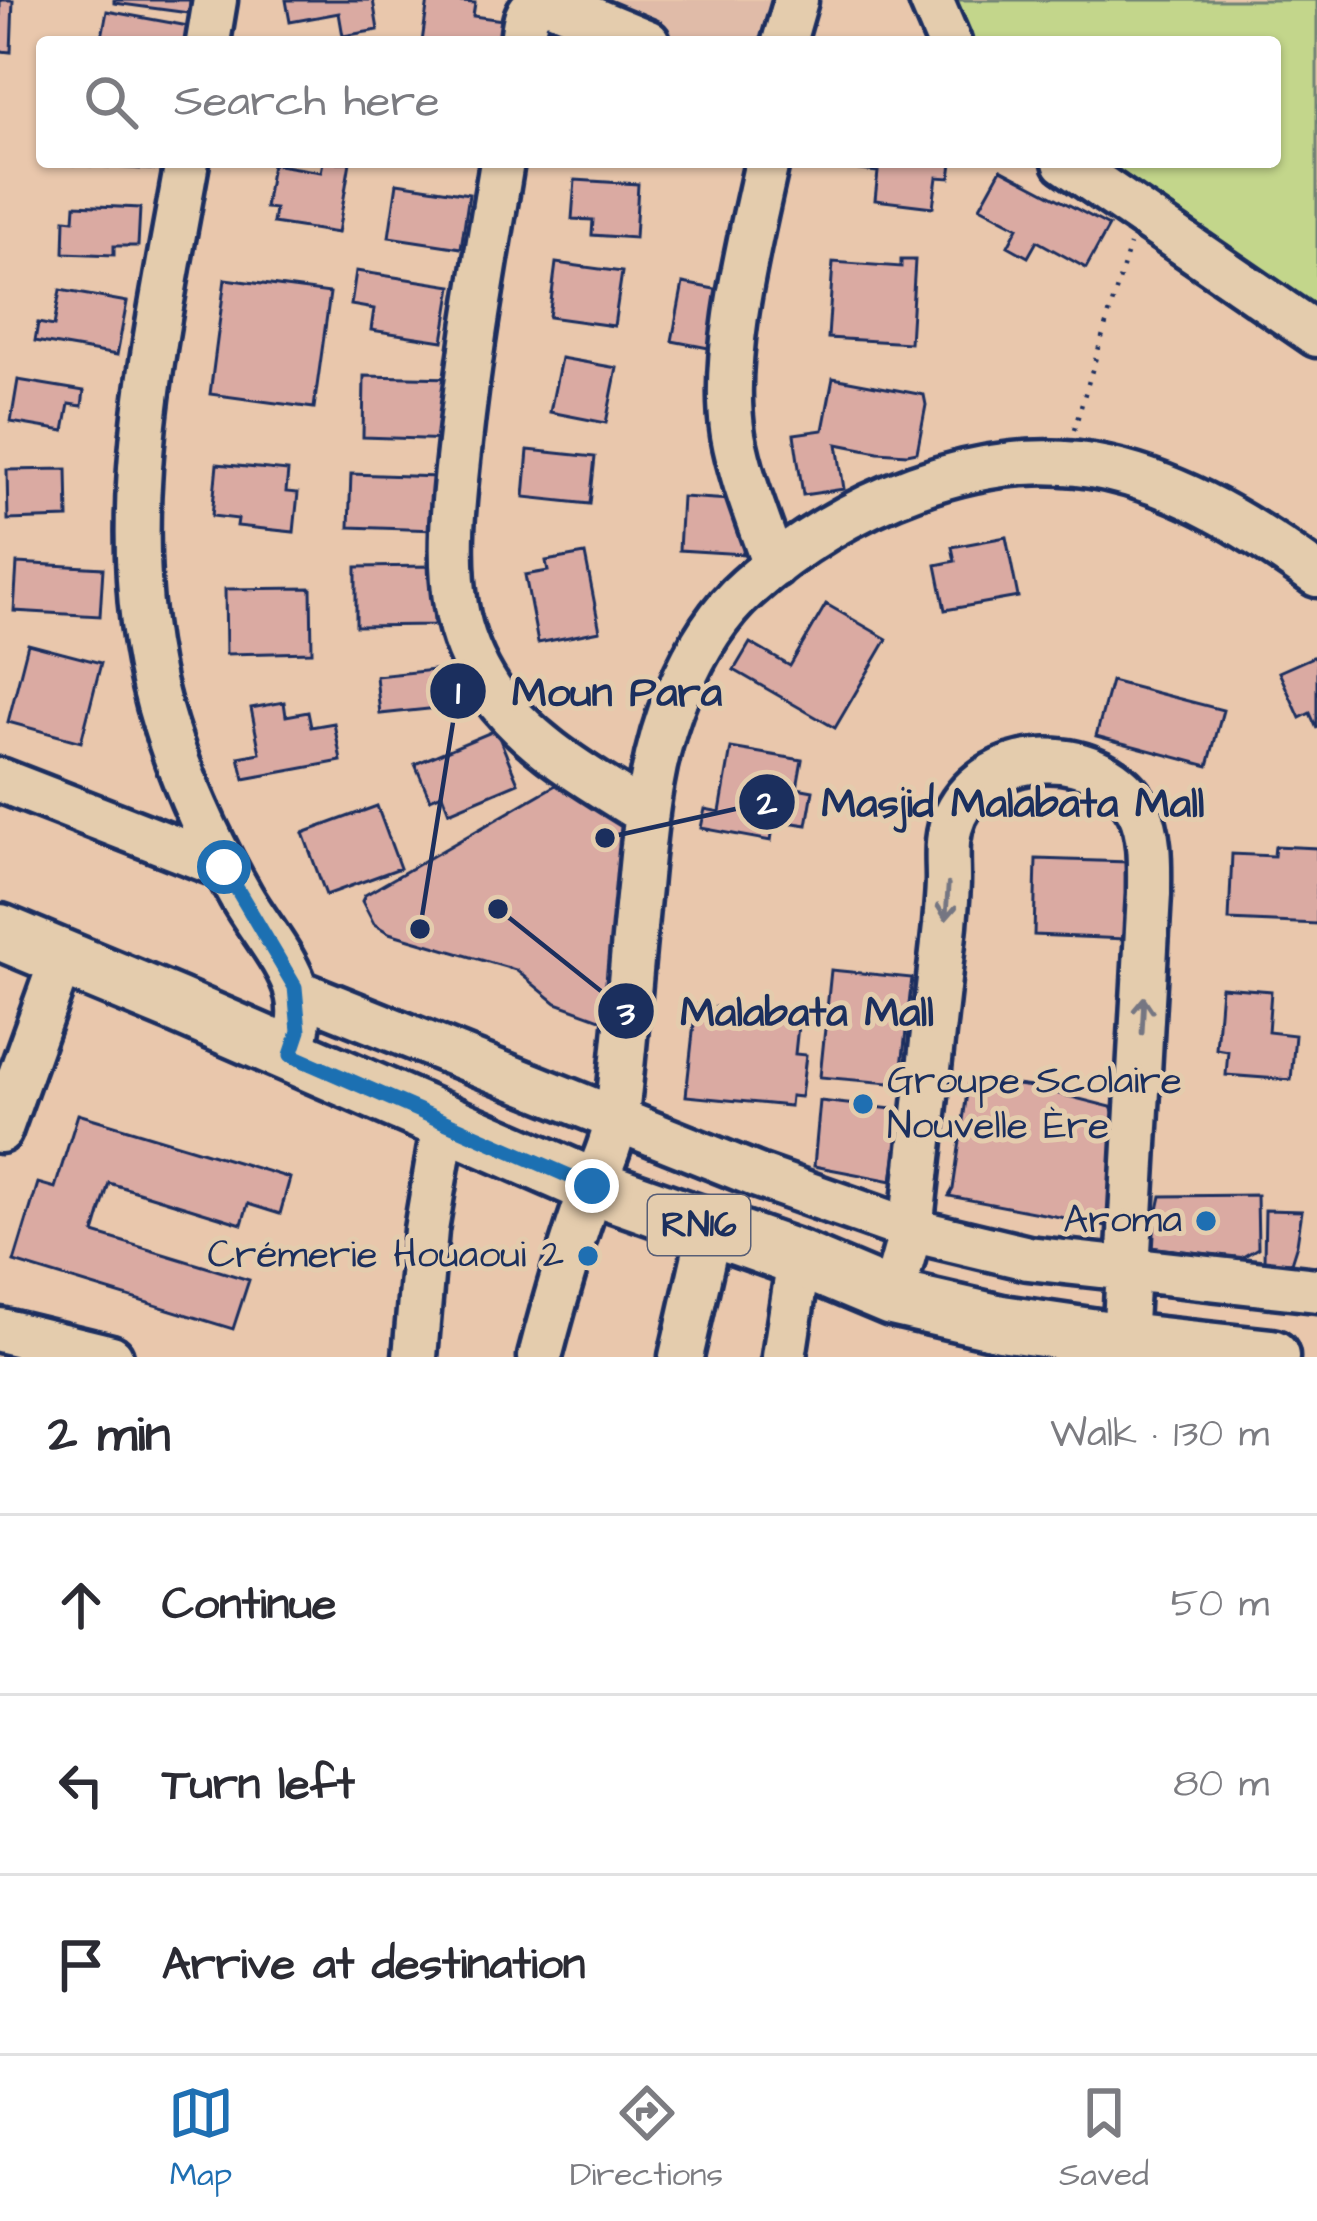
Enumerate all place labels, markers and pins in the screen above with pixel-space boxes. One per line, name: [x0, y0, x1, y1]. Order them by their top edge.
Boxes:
callout: Moun Para: [428, 652, 747, 730]
callout: Masjid Malabata Mall: [737, 763, 1228, 841]
callout: Malabata Mall: [596, 972, 958, 1050]
place label: Groupe Scolaire Nouvelle Ère: [887, 1055, 1182, 1154]
marker: Groupe Scolaire Nouvelle Ère: [850, 1091, 876, 1117]
place label: Aroma: [1063, 1194, 1182, 1248]
marker: Aroma: [1193, 1208, 1219, 1234]
place label: Crémerie Houaoui 2: [207, 1229, 564, 1283]
marker: Crémerie Houaoui 2: [575, 1243, 601, 1269]

